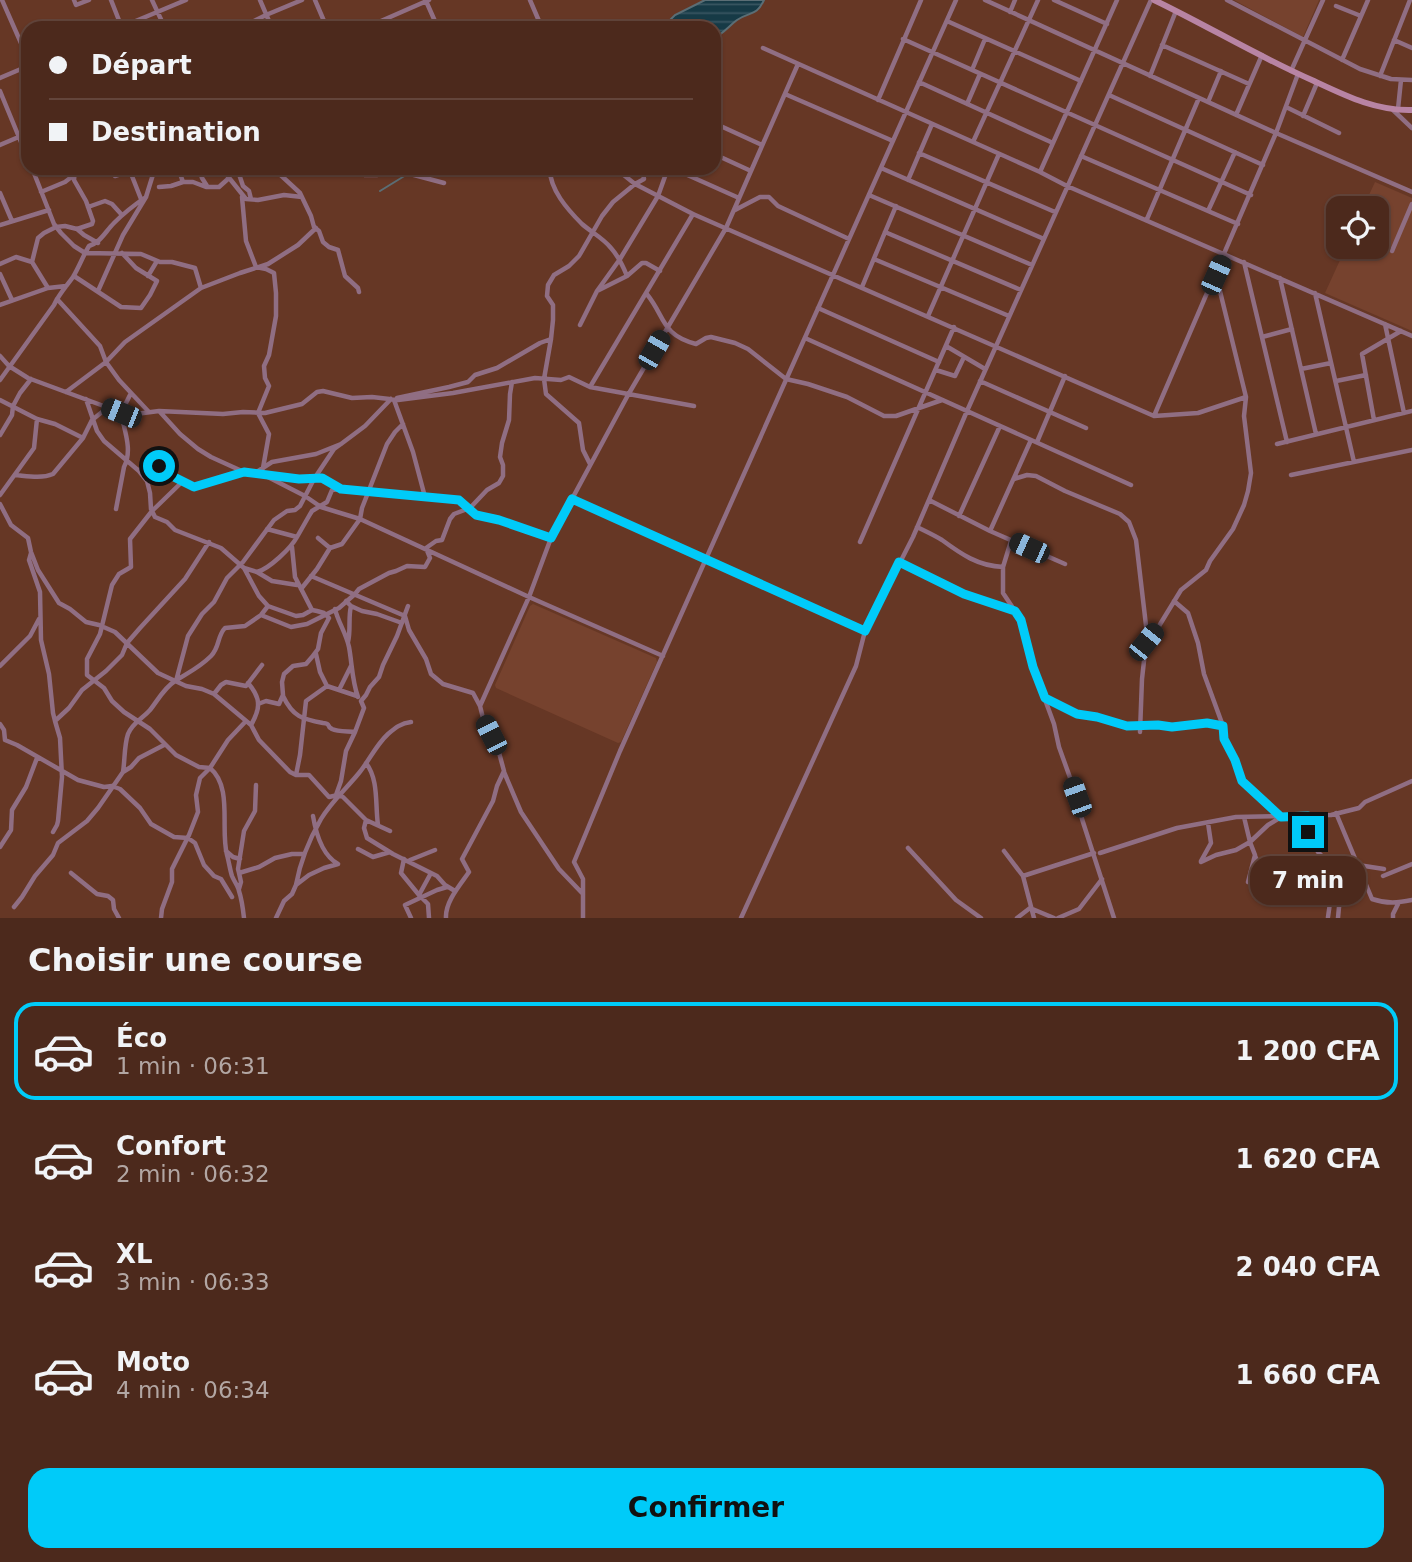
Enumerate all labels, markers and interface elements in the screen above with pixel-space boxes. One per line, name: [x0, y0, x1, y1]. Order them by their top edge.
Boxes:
text: Départ: [91, 50, 192, 80]
text: Destination: [91, 117, 261, 147]
map controls: [1326, 196, 1389, 259]
button: locate: [1326, 196, 1389, 259]
car: [1198, 252, 1235, 298]
car: [635, 327, 674, 373]
car: [98, 395, 145, 431]
route start: [143, 450, 175, 482]
car: [1006, 530, 1053, 566]
car: [1125, 619, 1168, 665]
car: [473, 712, 510, 758]
car: [1060, 774, 1095, 820]
route end: [1292, 816, 1324, 848]
callout: 7 min: [1250, 856, 1366, 906]
text: 7 min: [1272, 867, 1344, 893]
text: Choisir une course: [28, 941, 363, 979]
icon: car: [32, 1020, 95, 1083]
text: Éco: [116, 1023, 167, 1053]
text: 1 200 CFA: [1236, 1036, 1380, 1066]
text: 1 min · 06:31: [116, 1053, 270, 1079]
icon: car: [32, 1128, 95, 1191]
text: Confort: [116, 1131, 226, 1161]
text: 1 620 CFA: [1236, 1144, 1380, 1174]
text: 2 min · 06:32: [116, 1161, 270, 1187]
icon: car: [32, 1236, 95, 1299]
text: XL: [116, 1239, 153, 1269]
text: 2 040 CFA: [1236, 1252, 1380, 1282]
text: 3 min · 06:33: [116, 1269, 270, 1295]
icon: car: [32, 1344, 95, 1407]
text: Moto: [116, 1347, 190, 1377]
text: 1 660 CFA: [1236, 1360, 1380, 1390]
text: 4 min · 06:34: [116, 1377, 270, 1403]
button: Confirmer: [28, 1468, 1384, 1548]

